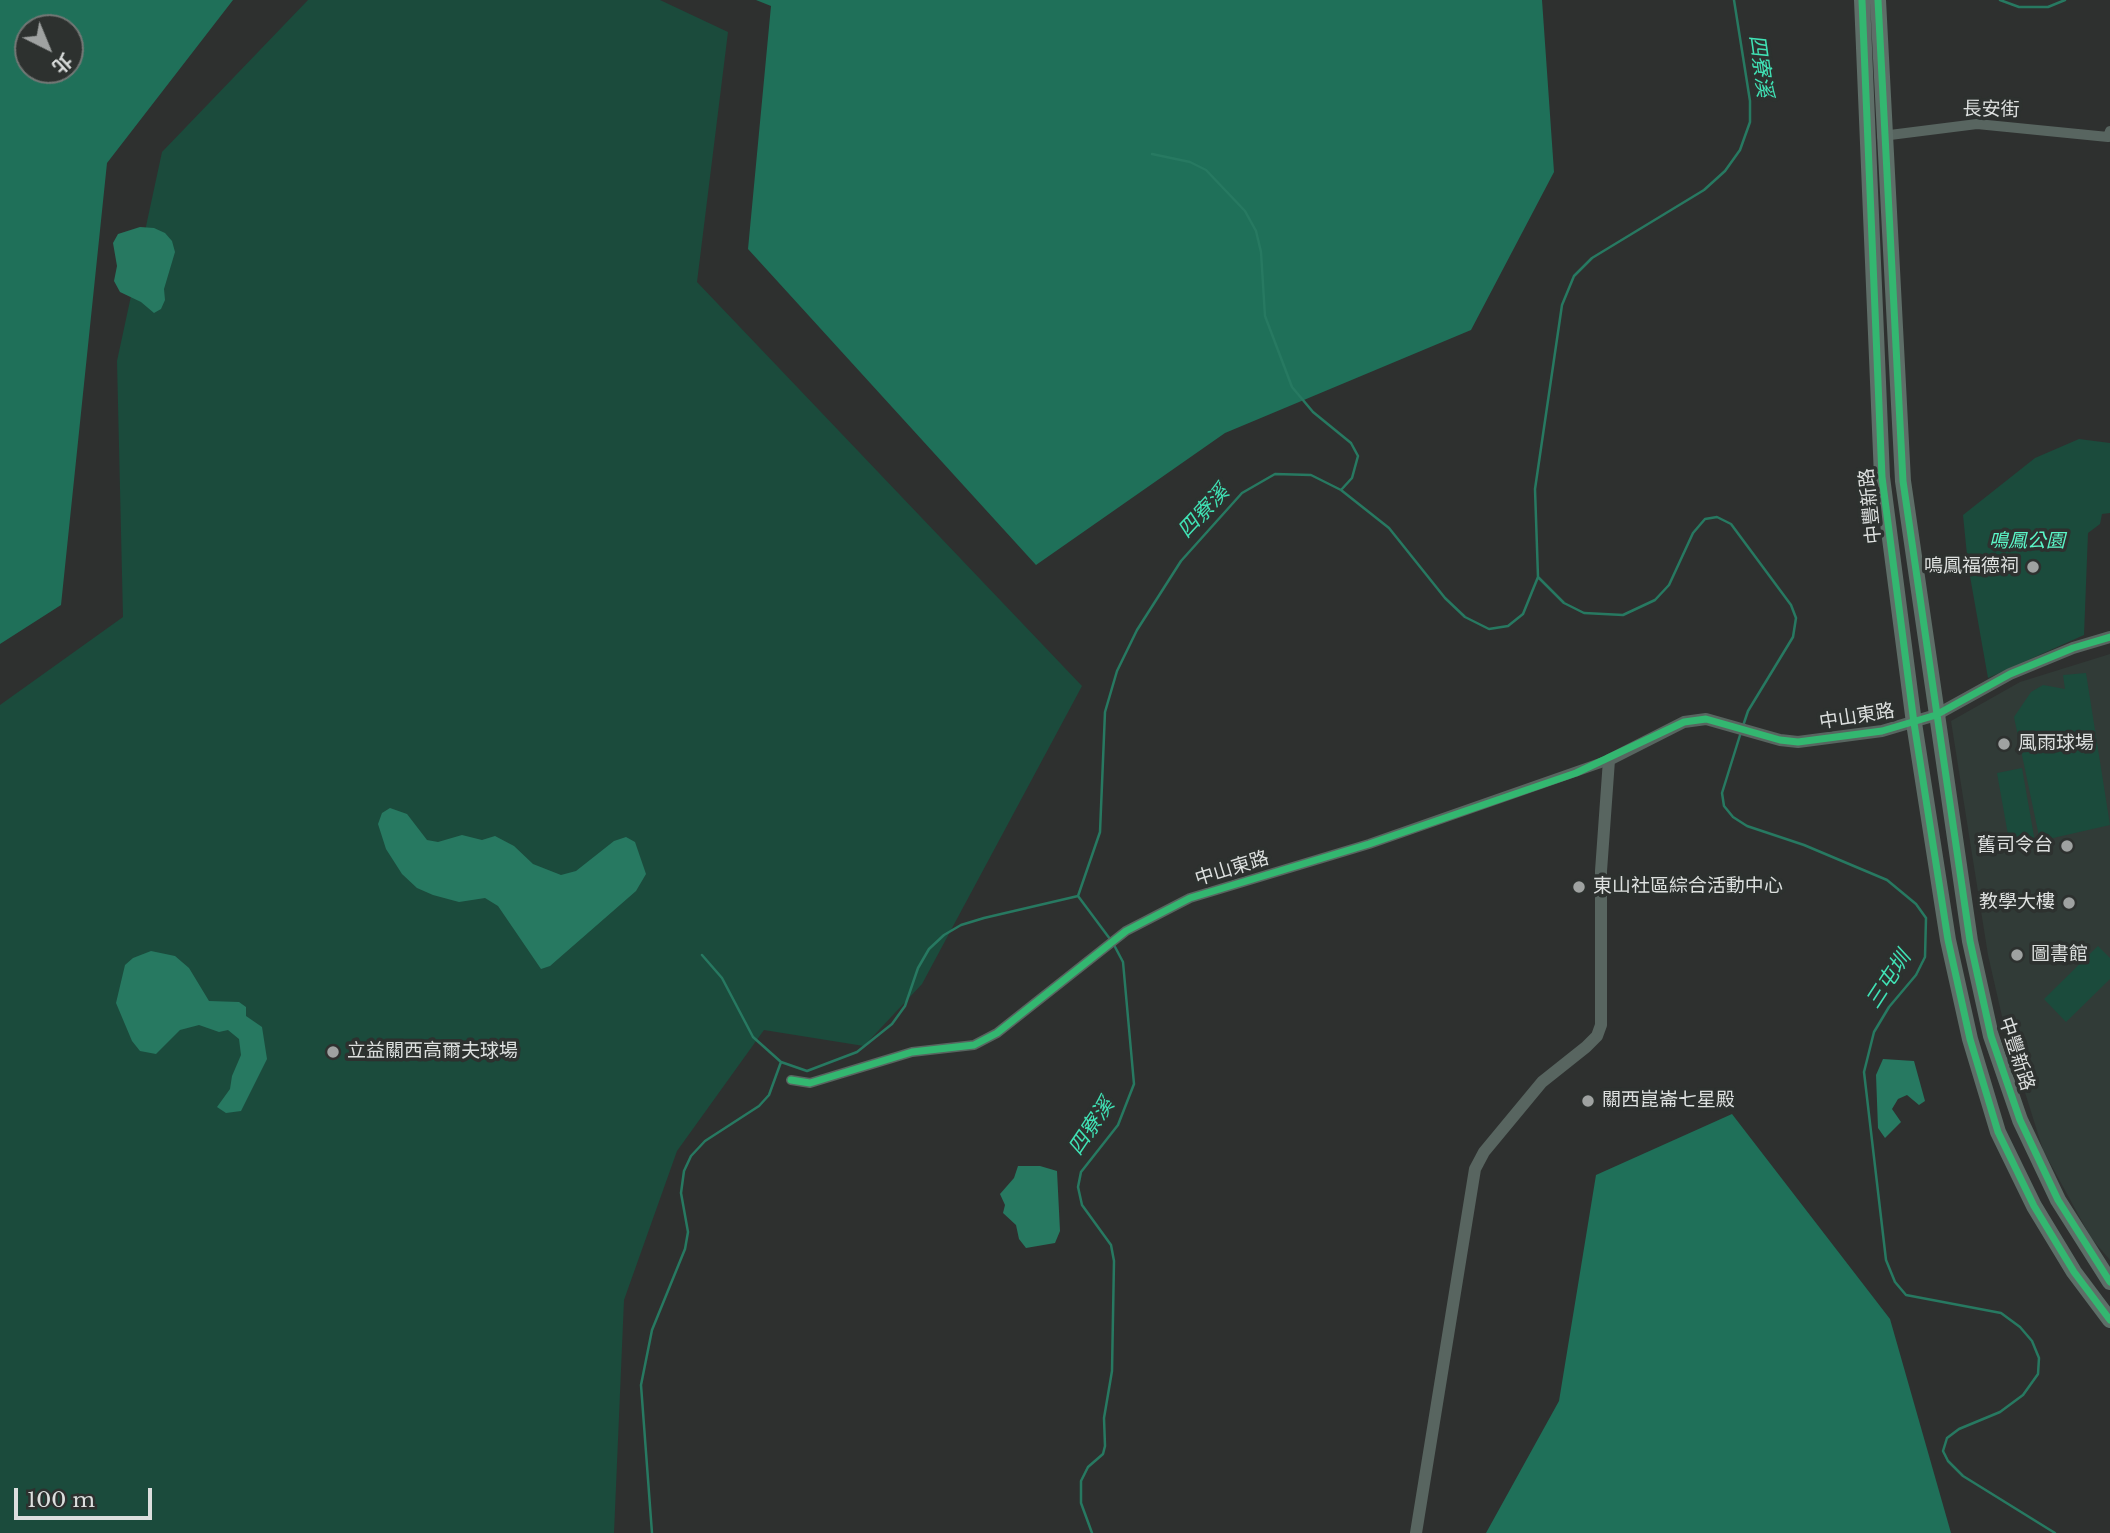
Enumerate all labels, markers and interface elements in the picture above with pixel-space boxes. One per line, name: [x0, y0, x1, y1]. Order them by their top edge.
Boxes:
north arrow: [14, 14, 84, 84]
water label: 四寮溪: [1743, 33, 1777, 99]
text: 北: [48, 48, 77, 78]
street label: 長安街: [1962, 98, 2020, 122]
street label: 中豐新路: [1856, 467, 1886, 545]
water label: 四寮溪: [1173, 480, 1235, 544]
park label: 鳴鳳公園: [1989, 531, 2065, 553]
place label: 鳴鳳福德祠: [1924, 556, 2019, 578]
marker: 鳴鳳福德祠: [2025, 559, 2041, 575]
street label: 中山東路: [1818, 700, 1896, 734]
place label: 風雨球場: [2018, 733, 2094, 755]
marker: 風雨球場: [1996, 736, 2012, 752]
place label: 舊司令台: [1977, 835, 2053, 857]
marker: 舊司令台: [2059, 838, 2075, 854]
street label: 中山東路: [1192, 847, 1272, 891]
place label: 東山社區綜合活動中心: [1593, 876, 1783, 898]
marker: 東山社區綜合活動中心: [1571, 879, 1587, 895]
place label: 教學大樓: [1979, 892, 2055, 914]
marker: 教學大樓: [2061, 895, 2077, 911]
place label: 圖書館: [2031, 944, 2088, 966]
water label: 三屯圳: [1861, 947, 1917, 1013]
marker: 圖書館: [2009, 947, 2025, 963]
street label: 中豐新路: [1993, 1014, 2039, 1094]
place label: 立益關西高爾夫球場: [347, 1041, 518, 1063]
marker: 立益關西高爾夫球場: [325, 1044, 341, 1060]
place label: 關西崑崙七星殿: [1602, 1090, 1735, 1112]
marker: 關西崑崙七星殿: [1580, 1093, 1596, 1109]
water label: 四寮溪: [1064, 1094, 1120, 1160]
scale bar: [18, 1474, 156, 1518]
text: 100 m: [27, 1487, 95, 1513]

